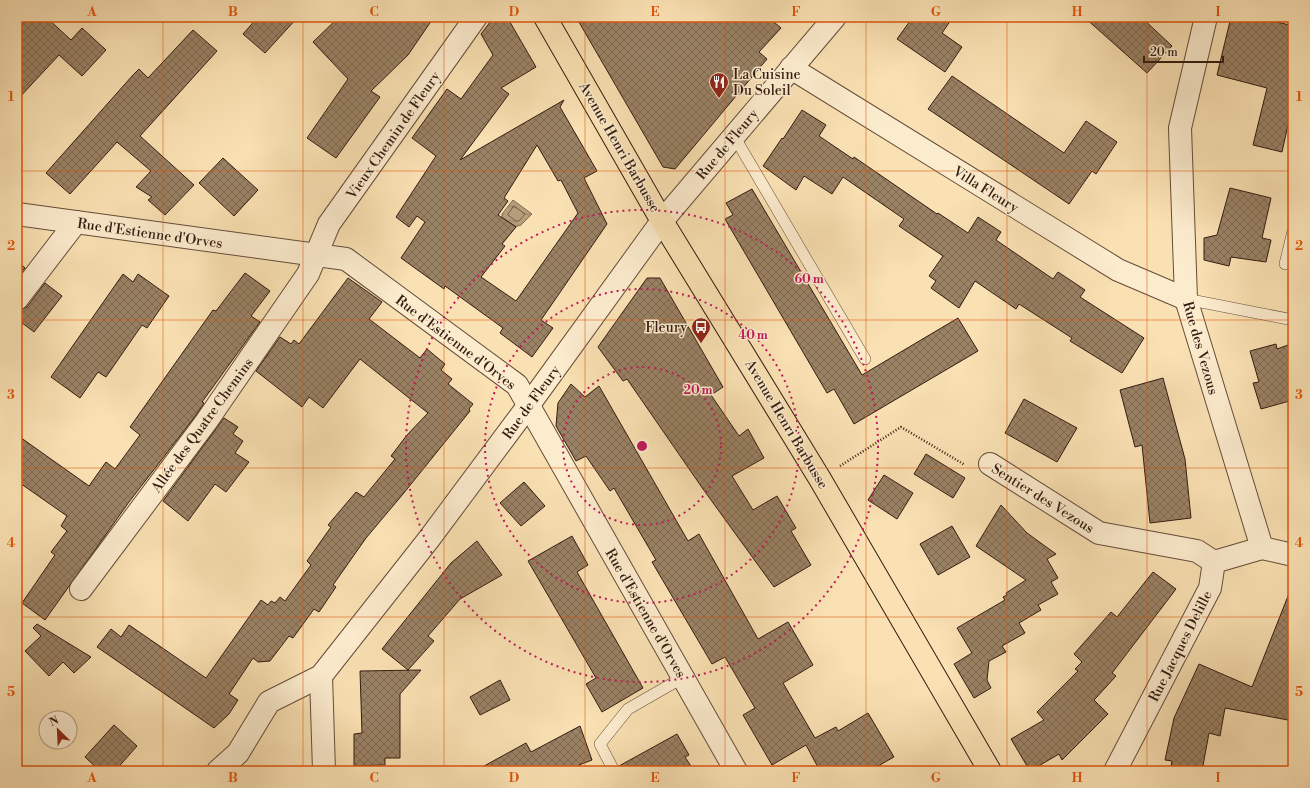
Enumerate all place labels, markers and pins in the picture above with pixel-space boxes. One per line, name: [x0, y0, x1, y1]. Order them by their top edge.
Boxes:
place label: La Cuisine Du Soleil: [733, 66, 801, 100]
restaurant icon: La Cuisine Du Soleil: [708, 71, 730, 99]
bus stop icon: Fleury: [690, 316, 712, 344]
place label: Fleury: [645, 319, 687, 337]
centre of rings: [635, 439, 649, 453]

